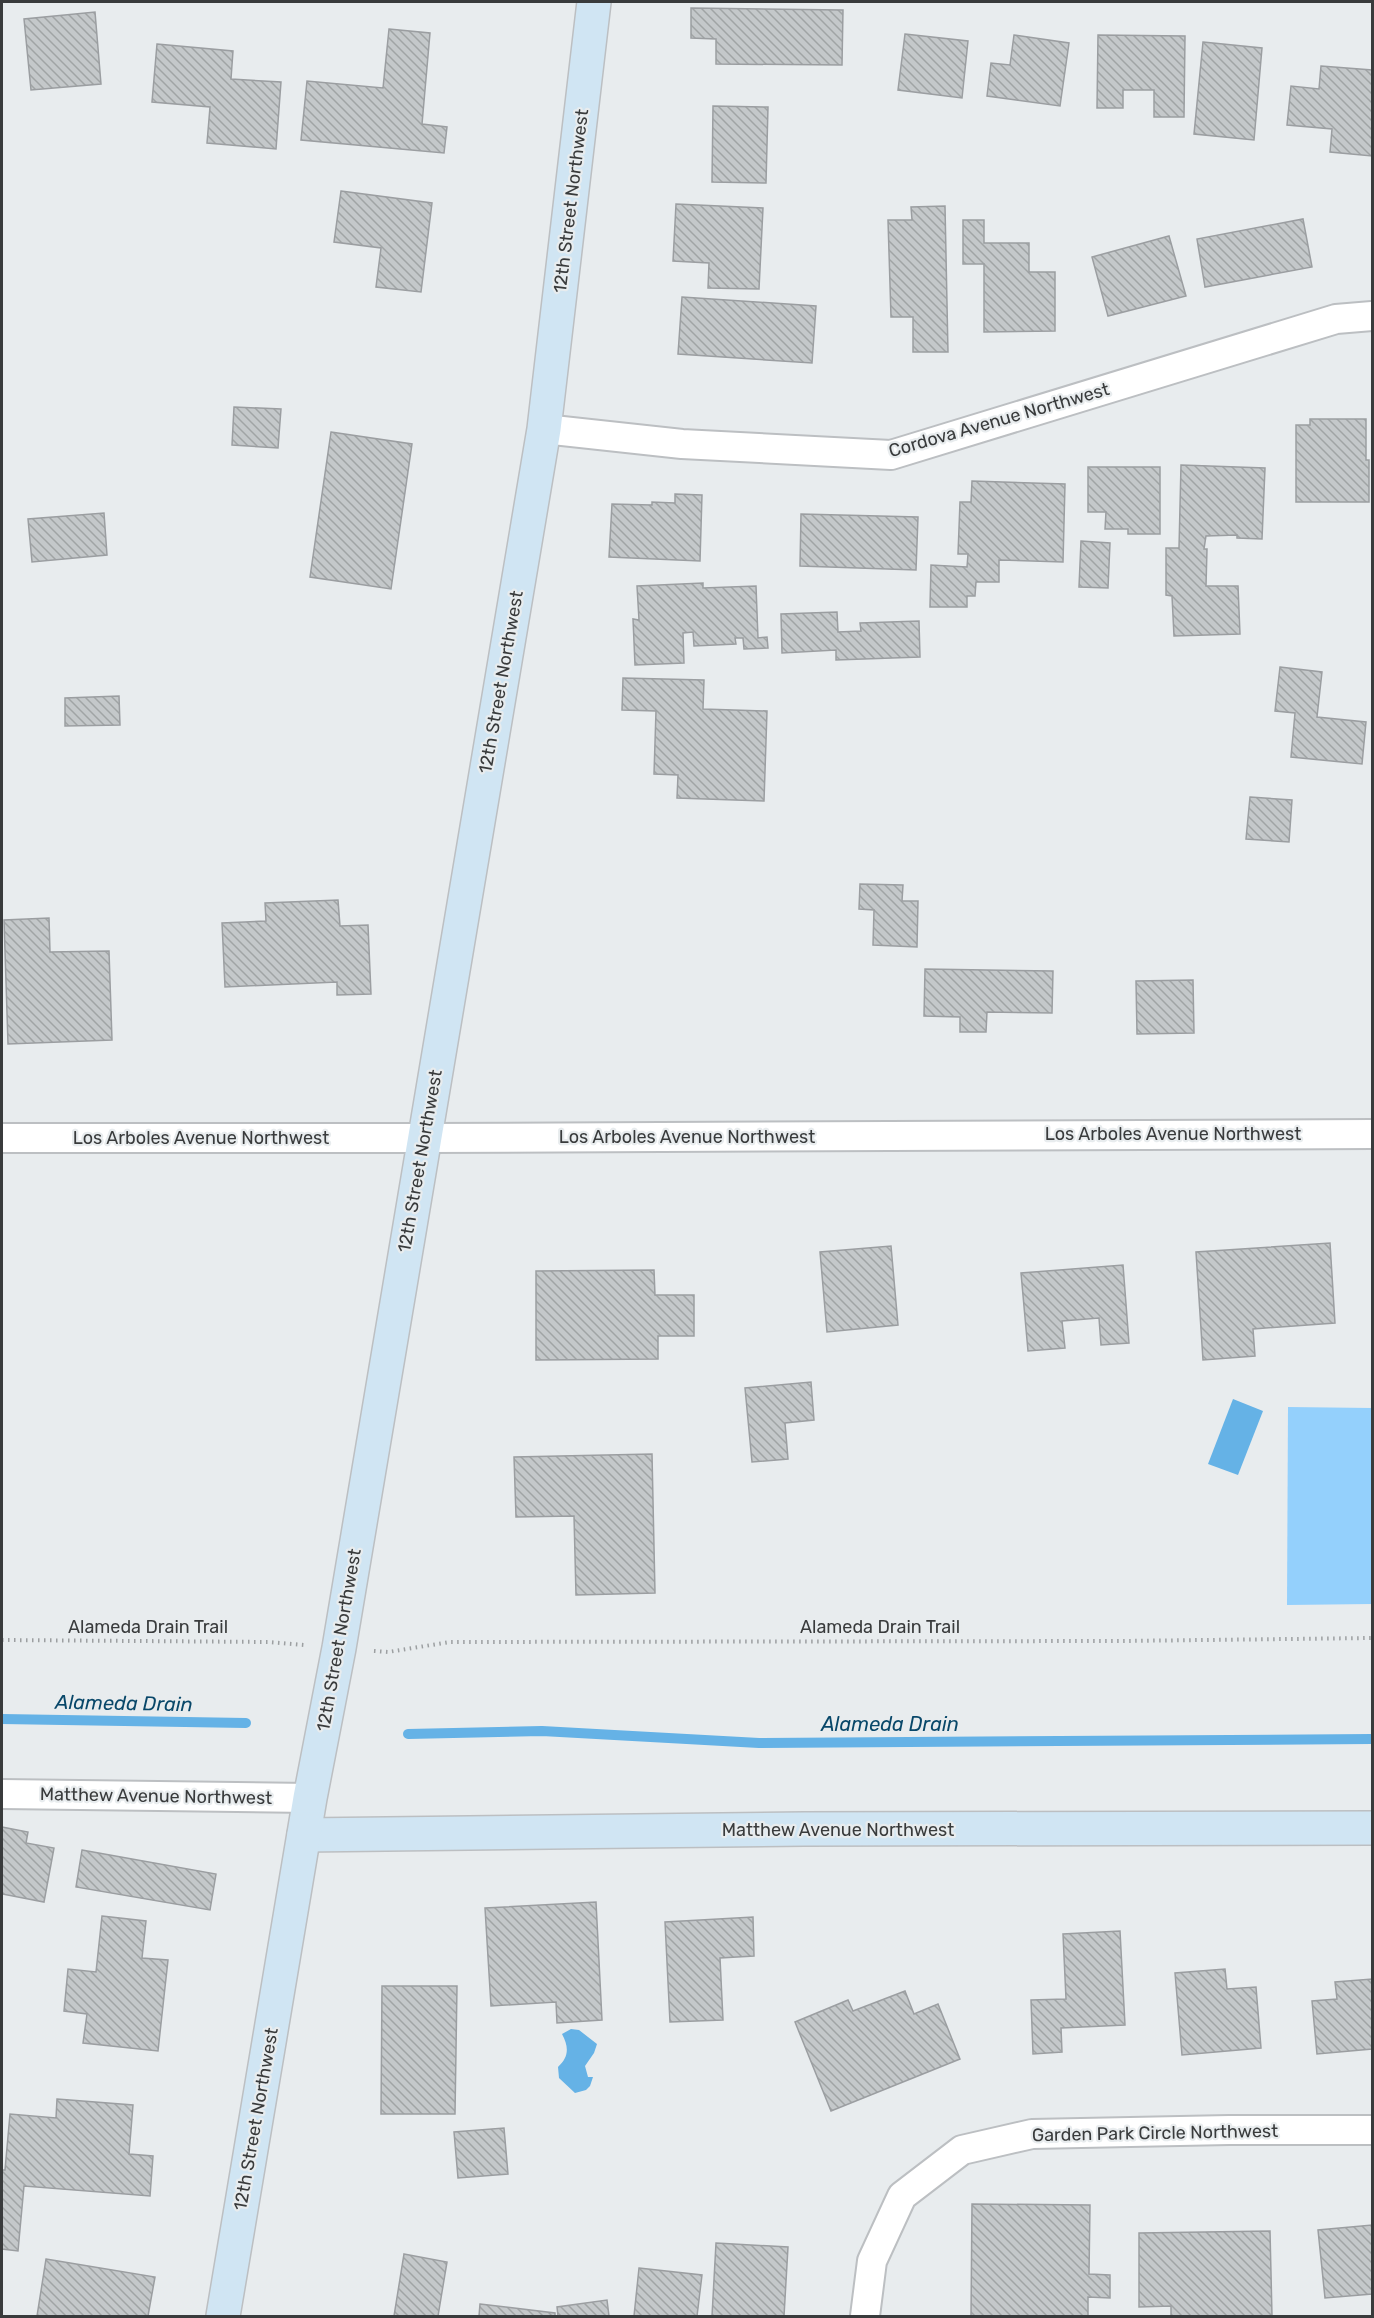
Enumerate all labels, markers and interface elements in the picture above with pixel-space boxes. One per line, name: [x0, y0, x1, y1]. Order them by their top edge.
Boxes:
street label: 12th Street Northwest: [549, 108, 593, 294]
street label: Cordova Avenue Northwest: [886, 378, 1112, 462]
street label: 12th Street Northwest: [474, 589, 528, 775]
street label: 12th Street Northwest: [393, 1068, 447, 1254]
street label: Los Arboles Avenue Northwest: [1045, 1123, 1301, 1145]
street label: Los Arboles Avenue Northwest: [559, 1126, 815, 1148]
street label: Los Arboles Avenue Northwest: [73, 1127, 329, 1149]
street label: 12th Street Northwest: [312, 1547, 366, 1733]
street label: Alameda Drain Trail: [68, 1616, 228, 1638]
street label: Alameda Drain Trail: [800, 1616, 960, 1638]
water label: Alameda Drain: [54, 1690, 193, 1716]
water label: Alameda Drain: [820, 1712, 959, 1736]
street label: Matthew Avenue Northwest: [40, 1783, 272, 1809]
street label: Matthew Avenue Northwest: [722, 1819, 954, 1841]
street label: 12th Street Northwest: [229, 2026, 283, 2212]
street label: Garden Park Circle Northwest: [1032, 2120, 1278, 2146]

